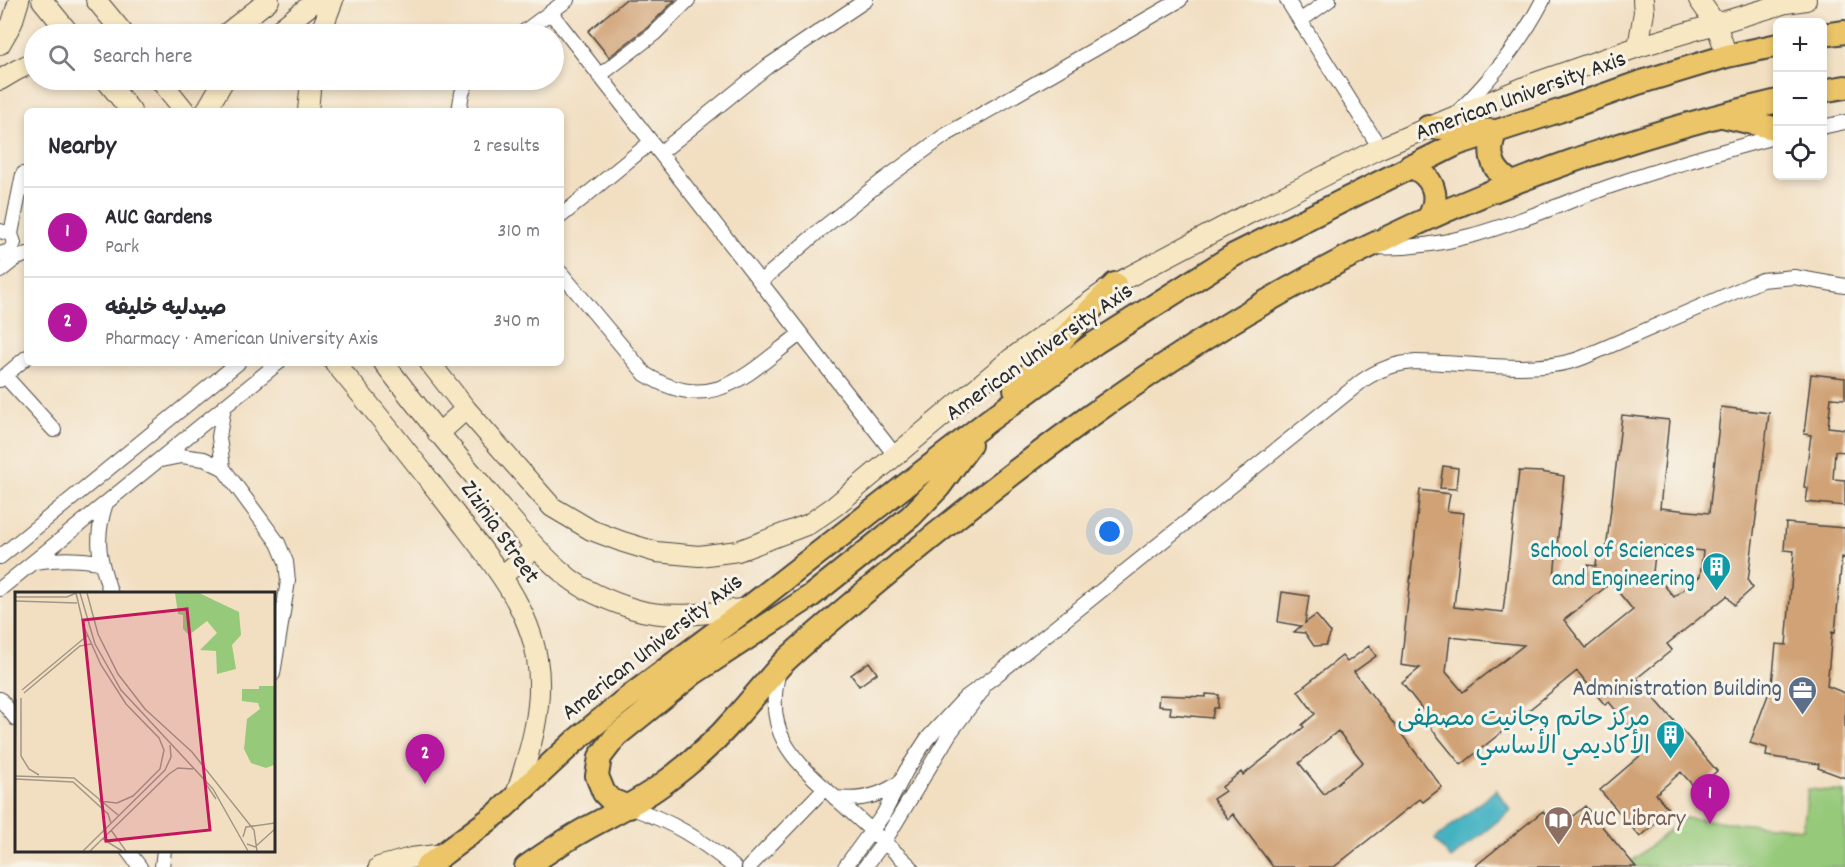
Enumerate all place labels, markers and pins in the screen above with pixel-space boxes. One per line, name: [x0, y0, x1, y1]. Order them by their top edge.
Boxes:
place label: School of Sciences and Engineering: [1530, 535, 1695, 597]
building icon: School of Sciences and Engineering: [1700, 550, 1732, 592]
place label: Administration Building: [1573, 673, 1782, 707]
office icon: Administration Building: [1787, 674, 1819, 716]
place label: مركز حاتم وجانيت مصطفى الأكاديمي الأساسي: [1397, 703, 1650, 766]
building icon: مركز حاتم وجانيت مصطفى الأكاديمي الأساسي: [1655, 718, 1687, 760]
pin: 2: [406, 734, 444, 784]
pin: 1: [1690, 774, 1730, 824]
place label: AUC Library: [1580, 803, 1687, 837]
library icon: AUC Library: [1543, 804, 1575, 846]

